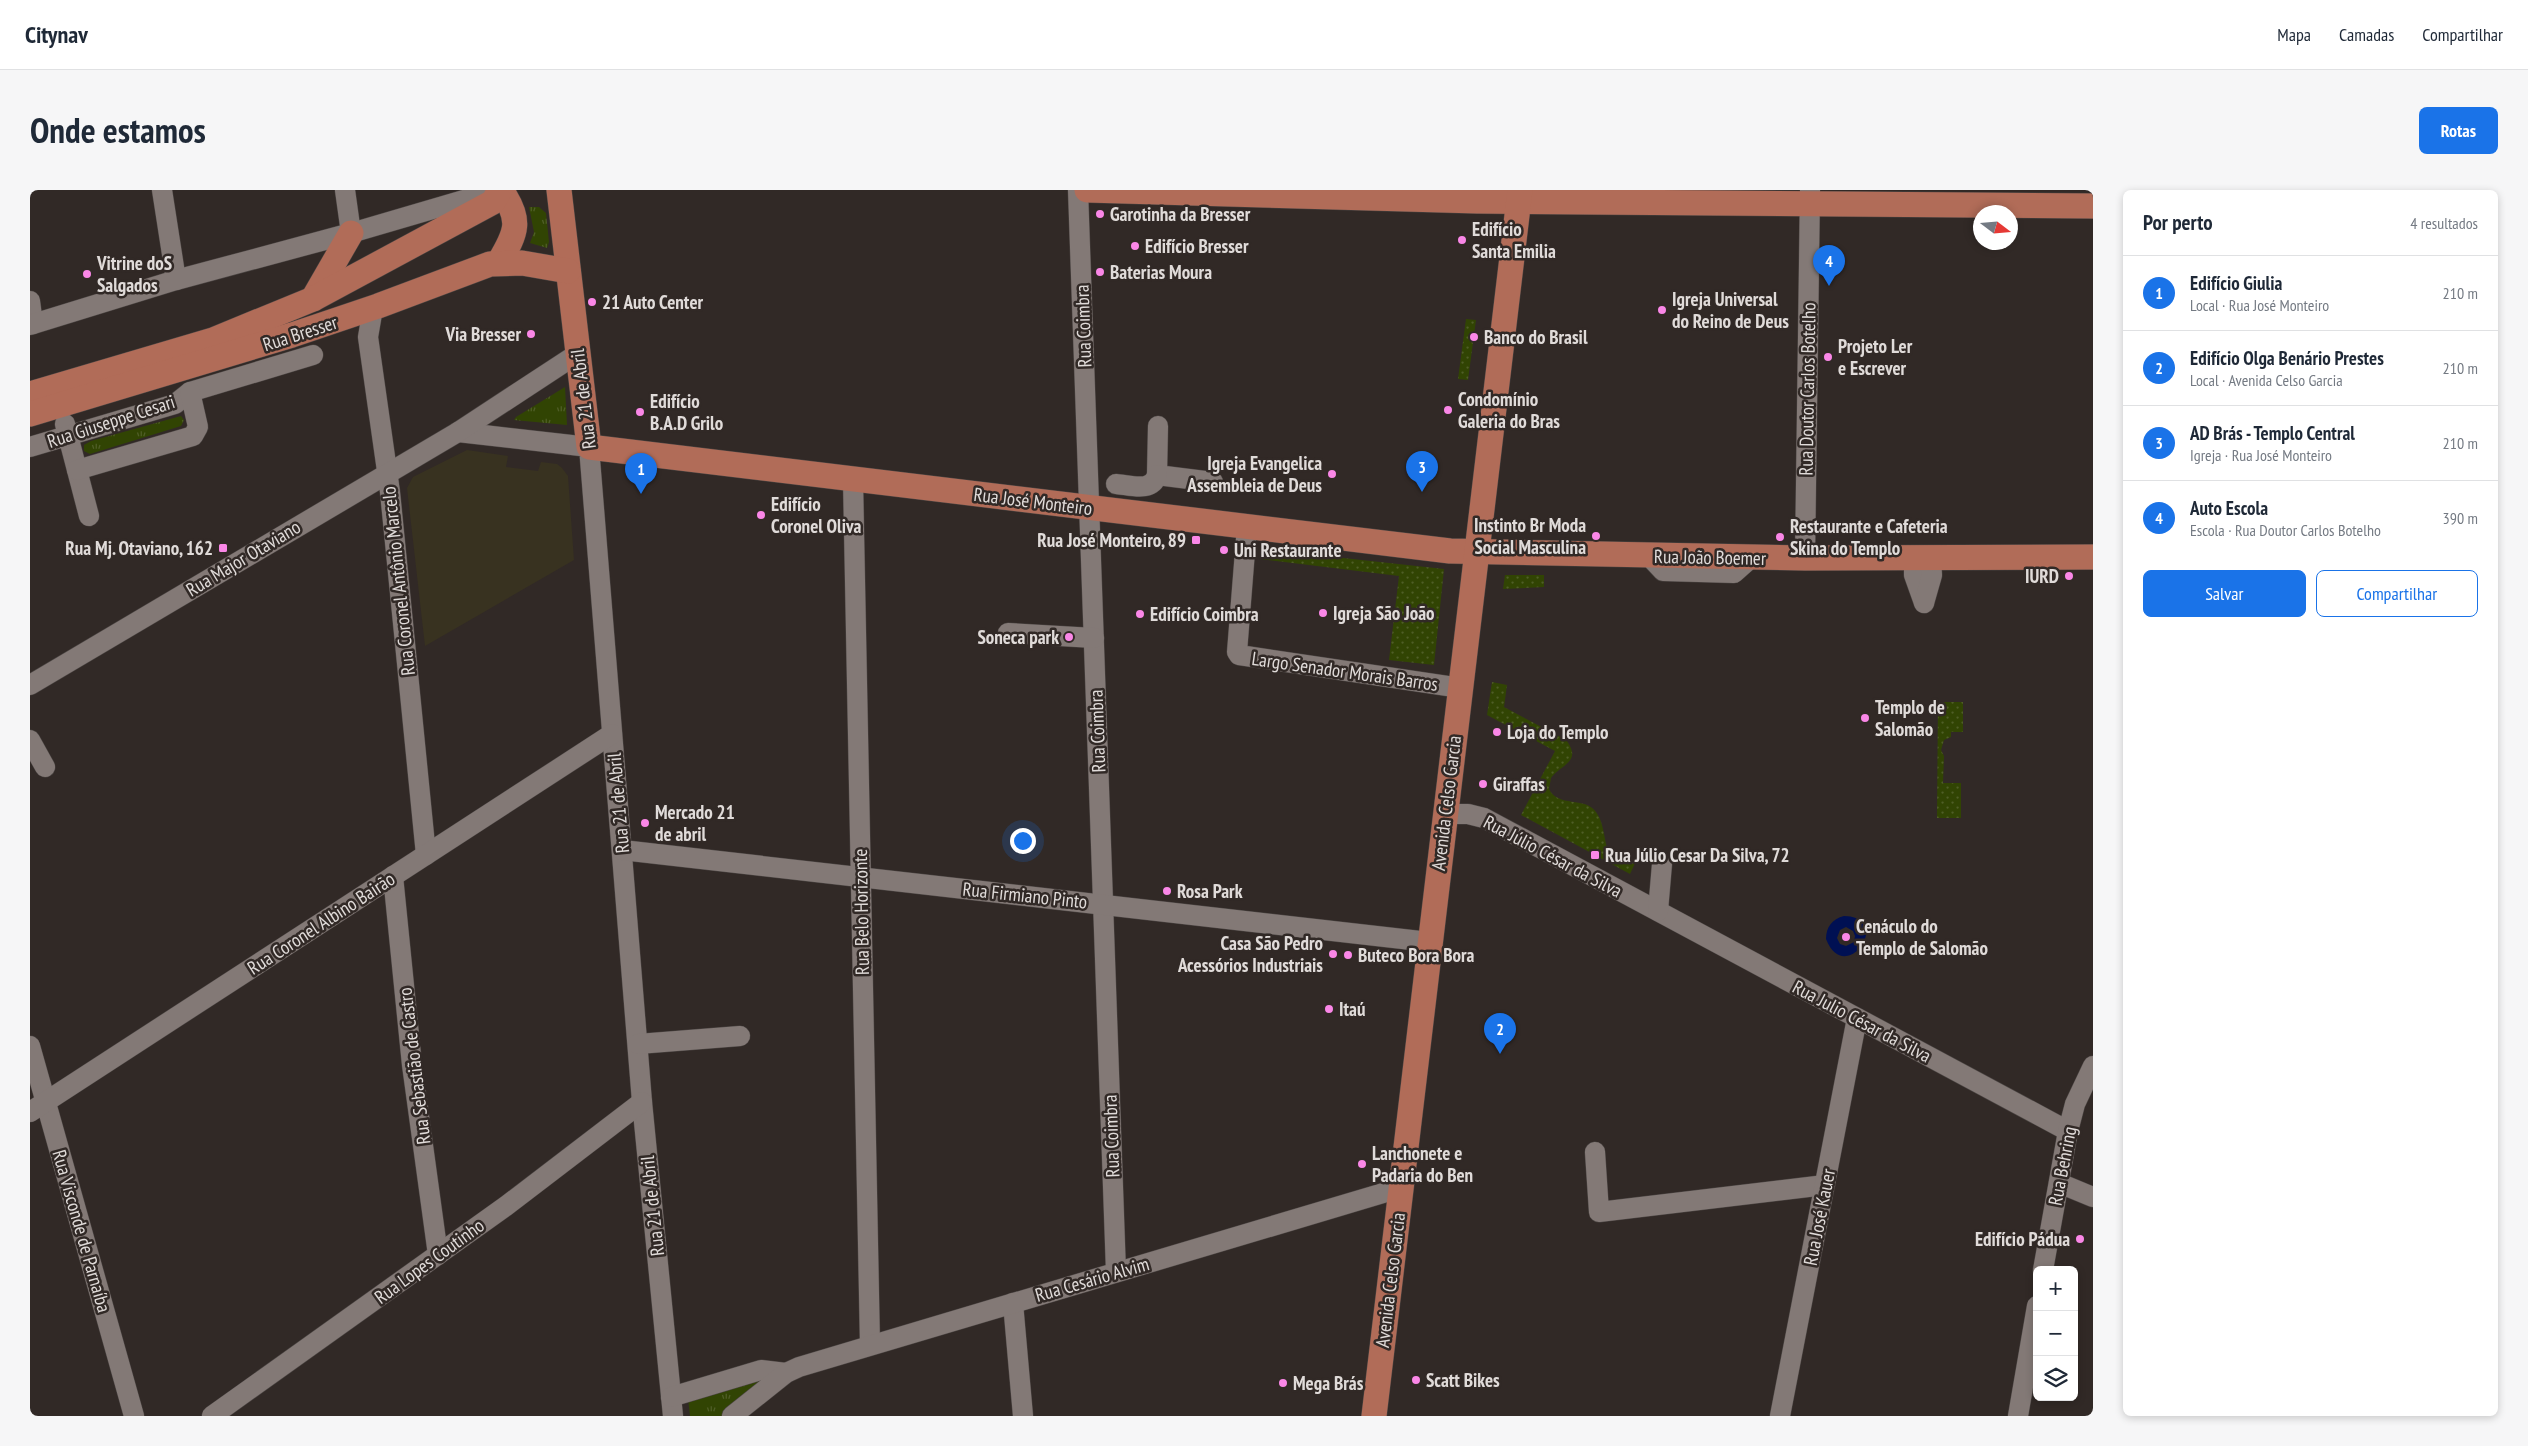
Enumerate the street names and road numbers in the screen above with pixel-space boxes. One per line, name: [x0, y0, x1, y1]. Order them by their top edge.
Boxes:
street label: Rua Coimbra: [1070, 284, 1096, 368]
street label: Rua Doutor Carlos Botelho: [1793, 302, 1821, 476]
street label: Rua Bresser: [260, 309, 341, 356]
street label: Rua 21 de Abril: [565, 347, 601, 450]
street label: Rua Giuseppe Cesari: [44, 389, 178, 453]
street label: Rua José Monteiro: [972, 482, 1094, 520]
street label: Rua Coronel Antônio Marcelo: [376, 485, 420, 677]
street label: Rua Major Otaviano: [181, 514, 305, 602]
street label: Rua João Boemer: [1654, 544, 1767, 570]
street label: Largo Senador Morais Barros: [1250, 646, 1440, 696]
street label: Rua Coimbra: [1084, 689, 1110, 773]
street label: Avenida Celso Garcia: [1426, 734, 1466, 872]
street label: Rua 21 de Abril: [602, 751, 634, 854]
street label: Rua Júlio César da Silva: [1480, 809, 1626, 903]
street label: Rua Belo Horizonte: [848, 849, 874, 975]
street label: Rua Coronel Albino Bairão: [243, 866, 399, 980]
street label: Rua Firmiano Pinto: [962, 877, 1088, 913]
street label: Rua Julio César da Silva: [1789, 974, 1935, 1068]
street label: Rua Sebastião de Castro: [392, 986, 436, 1146]
street label: Rua Coimbra: [1098, 1094, 1124, 1178]
street label: Rua Behring: [2043, 1124, 2081, 1208]
street label: Rua Visconde de Parnaíba: [47, 1147, 117, 1315]
street label: Rua 21 de Abril: [635, 1154, 669, 1257]
street label: Rua José Kauer: [1798, 1166, 1840, 1267]
street label: Avenida Celso Garcia: [1370, 1211, 1410, 1349]
street label: Rua Lopes Coutinho: [369, 1213, 489, 1309]
street label: Rua Cesário Alvim: [1032, 1251, 1152, 1307]

